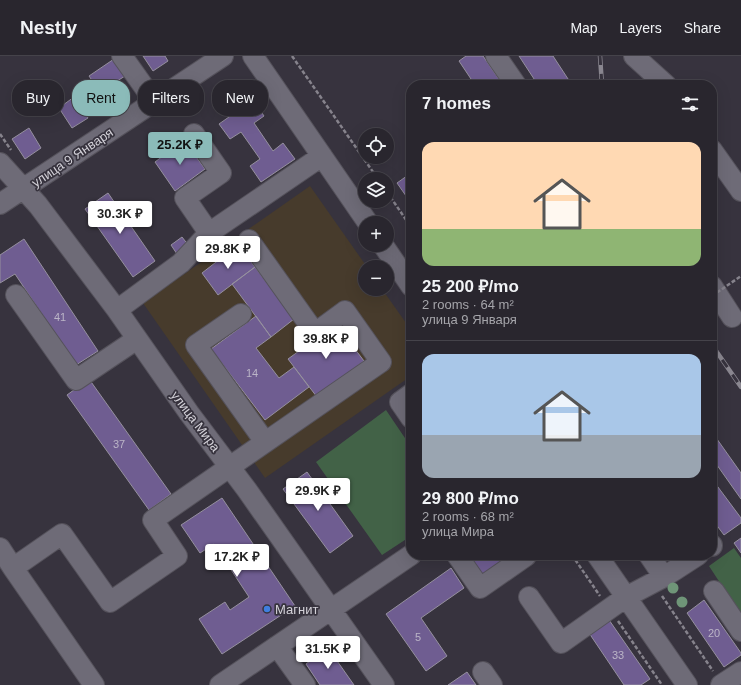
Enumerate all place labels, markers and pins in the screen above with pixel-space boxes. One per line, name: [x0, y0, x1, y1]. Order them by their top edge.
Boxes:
pin: 25.2K ₽: [143, 132, 217, 166]
pin: 30.3K ₽: [83, 201, 157, 235]
pin: 29.8K ₽: [191, 236, 265, 270]
pin: 39.8K ₽: [289, 326, 363, 360]
pin: 29.9K ₽: [281, 478, 355, 512]
pin: 17.2K ₽: [200, 544, 274, 578]
place label: Магнит: [275, 602, 318, 617]
marker: Магнит: [262, 604, 272, 614]
pin: 31.5K ₽: [291, 636, 365, 670]

